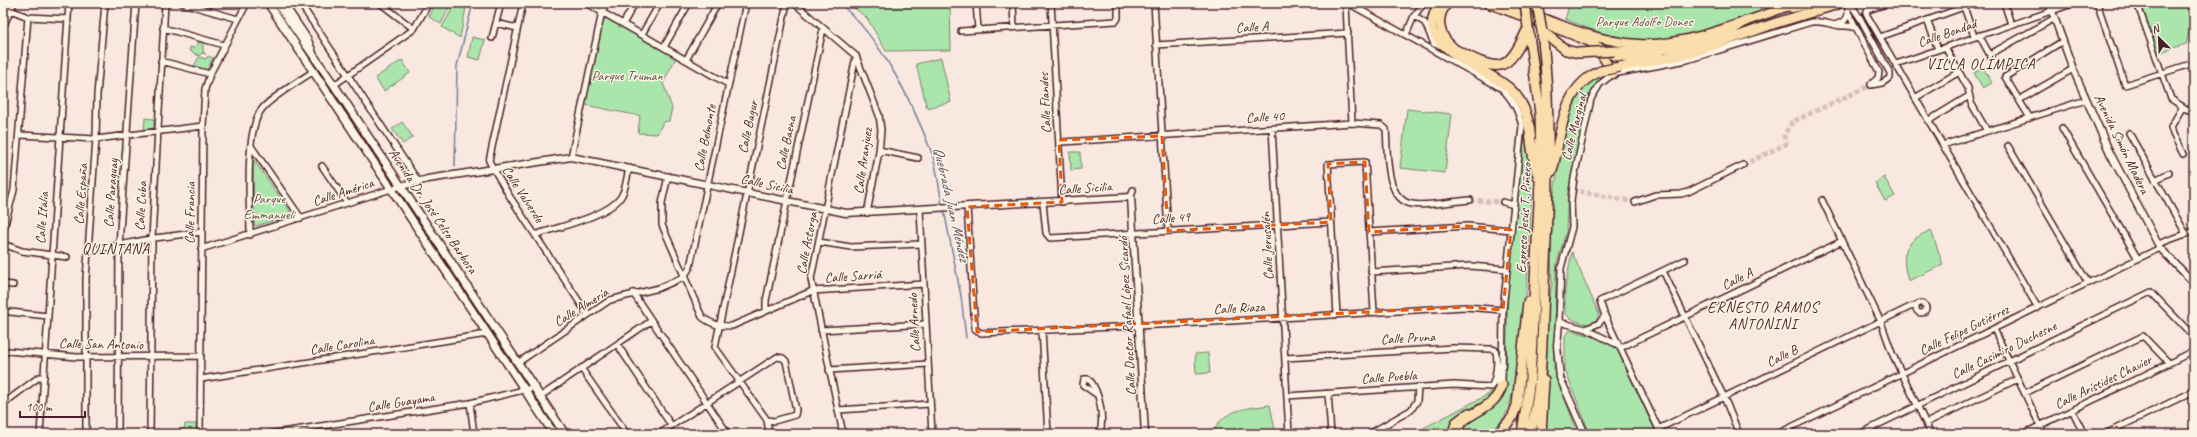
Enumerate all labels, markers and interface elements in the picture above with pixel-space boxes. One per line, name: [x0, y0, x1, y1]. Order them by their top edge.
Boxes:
park label: Parque Adolfo Dones: [1596, 13, 1693, 30]
street label: Calle Bondad: [1915, 14, 1981, 51]
street label: Calle A: [1235, 18, 1270, 36]
north arrow: [2139, 18, 2179, 58]
text: N: [2149, 20, 2163, 37]
district label: VILLA OLÍMPICA: [1927, 55, 2036, 74]
park label: Parque Truman: [591, 67, 663, 84]
street label: Calle Flandes: [1035, 71, 1055, 134]
street label: Calle Marginal: [1557, 89, 1591, 162]
street label: Avenida Simón Madera: [2090, 91, 2154, 198]
street label: Calle Bagur: [734, 97, 762, 155]
street label: Calle Belmonte: [690, 102, 720, 173]
street label: Calle 40: [1246, 107, 1286, 126]
street label: Calle Baena: [772, 113, 800, 172]
street label: Calle Aranjuez: [850, 125, 876, 195]
street label: Avenida Dr. José Celso Barbosa: [385, 145, 482, 278]
water label: Quebrada Juan Méndez: [929, 145, 974, 265]
street label: Calle Paraguay: [100, 157, 122, 228]
street label: Expreso Jesús T. Piñero: [1513, 161, 1535, 273]
street label: Calle España: [70, 162, 92, 225]
street label: Calle Valverde: [498, 163, 548, 227]
street label: Calle Sicilia: [739, 170, 796, 198]
street label: Calle América: [310, 174, 377, 210]
street label: Calle Sicilia: [1058, 178, 1113, 198]
street label: Calle Cuba: [131, 180, 151, 231]
street label: Calle Francia: [181, 180, 199, 244]
street label: Calle Italia: [32, 190, 52, 245]
park label: Parque Emmanueli: [244, 190, 297, 223]
street label: Calle 49: [1151, 208, 1192, 228]
street label: Calle Astorga: [793, 210, 822, 275]
street label: Calle Jerusalén: [1257, 211, 1277, 280]
street label: Calle Doctor Rafael López Sicardó: [1114, 234, 1140, 396]
district label: QUINTANA: [82, 240, 151, 259]
street label: Calle A: [1719, 264, 1756, 294]
street label: Calle Sarriá: [824, 265, 884, 286]
street label: Calle Almería: [551, 283, 612, 330]
street label: Calle Arnedo: [904, 292, 924, 353]
street label: Calle Riaza: [1213, 298, 1266, 318]
district label: ERNESTO RAMOS ANTONINI: [1707, 298, 1820, 334]
street label: Calle Felipe Gutiérrez: [1916, 300, 2013, 359]
street label: Calle Casimiro Duchesne: [1949, 317, 2060, 383]
street label: Calle Pruna: [1380, 328, 1437, 348]
street label: Calle Carolina: [309, 331, 377, 358]
street label: Calle San Antonio: [59, 335, 144, 353]
street label: Calle B: [1764, 340, 1802, 371]
street label: Calle Arístides Chavier: [2052, 350, 2156, 413]
street label: Calle Puebla: [1361, 366, 1419, 387]
street label: Calle Guayama: [366, 388, 437, 416]
scale bar: [20, 393, 85, 419]
text: 100 m: [26, 399, 53, 415]

